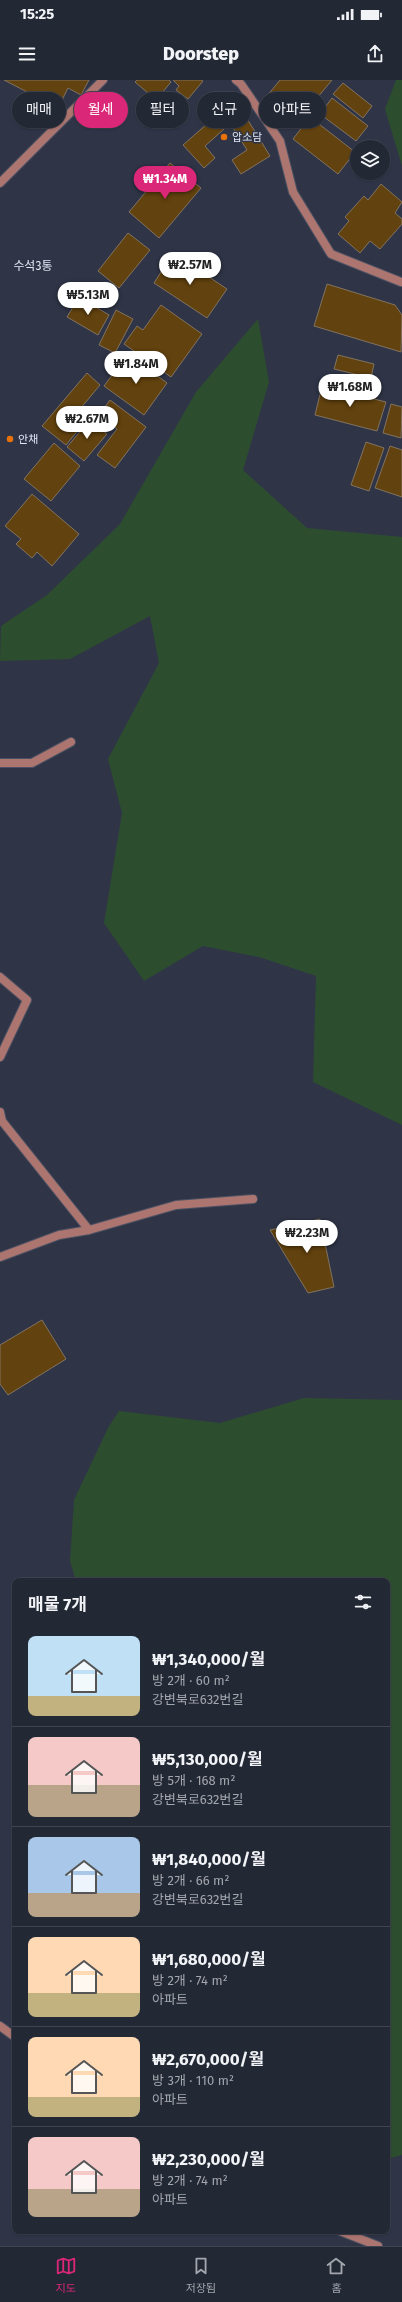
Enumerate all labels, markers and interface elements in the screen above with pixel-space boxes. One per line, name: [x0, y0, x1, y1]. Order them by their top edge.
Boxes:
text: 15:25: [20, 5, 54, 23]
icon: menu: [16, 43, 38, 65]
text: Doorstep: [163, 43, 239, 65]
icon: share: [364, 43, 386, 65]
chip: 매매: [12, 92, 66, 128]
chip: 월세: [74, 92, 128, 128]
chip: 필터: [136, 92, 189, 128]
chip: 신규: [197, 92, 251, 128]
chip: 아파트: [259, 92, 326, 128]
place label: 압소담: [232, 131, 262, 144]
marker: 압소담: [219, 132, 229, 142]
map controls: [350, 140, 390, 180]
button: layers: [350, 140, 390, 180]
pin: ₩1.34M: [132, 166, 198, 200]
text: ₩1.34M: [143, 171, 187, 186]
pin: ₩2.57M: [157, 252, 223, 286]
text: ₩2.57M: [168, 257, 212, 272]
district label: 수석3통: [13, 259, 53, 273]
pin: ₩5.13M: [55, 282, 121, 316]
text: ₩5.13M: [67, 287, 109, 302]
pin: ₩1.84M: [103, 351, 169, 385]
text: ₩1.84M: [113, 356, 159, 371]
pin: ₩1.68M: [317, 374, 383, 408]
text: ₩1.68M: [327, 379, 373, 394]
pin: ₩2.67M: [54, 406, 120, 440]
text: ₩2.67M: [65, 411, 109, 426]
place label: 안채: [18, 433, 38, 446]
marker: 안채: [5, 434, 15, 444]
pin: ₩2.23M: [274, 1220, 340, 1254]
text: ₩2.23M: [285, 1225, 329, 1240]
icon: filters: [352, 1591, 374, 1613]
text: 매물 7개: [28, 1594, 87, 1615]
text: ₩1,340,000/월: [152, 1649, 265, 1670]
icon: home: [60, 1652, 108, 1700]
text: 방 2개 · 60 m²: [152, 1673, 230, 1688]
text: 강변북로632번길: [152, 1692, 243, 1707]
text: ₩5,130,000/월: [152, 1749, 263, 1770]
icon: home: [60, 1753, 108, 1801]
text: 방 5개 · 168 m²: [152, 1773, 235, 1788]
text: 강변북로632번길: [152, 1792, 243, 1807]
text: ₩1,840,000/월: [152, 1849, 266, 1870]
icon: home: [60, 1853, 108, 1901]
text: 방 2개 · 66 m²: [152, 1873, 229, 1888]
text: 강변북로632번길: [152, 1892, 243, 1907]
text: ₩1,680,000/월: [152, 1949, 266, 1970]
icon: home: [60, 1953, 108, 2001]
text: 방 2개 · 74 m²: [152, 1973, 228, 1988]
text: 아파트: [152, 1992, 188, 2007]
text: ₩2,670,000/월: [152, 2049, 264, 2070]
icon: home: [60, 2053, 108, 2101]
text: 방 3개 · 110 m²: [152, 2073, 234, 2088]
text: 아파트: [152, 2092, 188, 2107]
text: ₩2,230,000/월: [152, 2149, 265, 2170]
icon: home: [60, 2153, 108, 2201]
text: 방 2개 · 74 m²: [152, 2173, 228, 2188]
text: 아파트: [152, 2192, 188, 2207]
tab: 지도: [55, 2255, 77, 2295]
tab: 저장됨: [186, 2255, 216, 2295]
tab: 홈: [325, 2255, 347, 2295]

